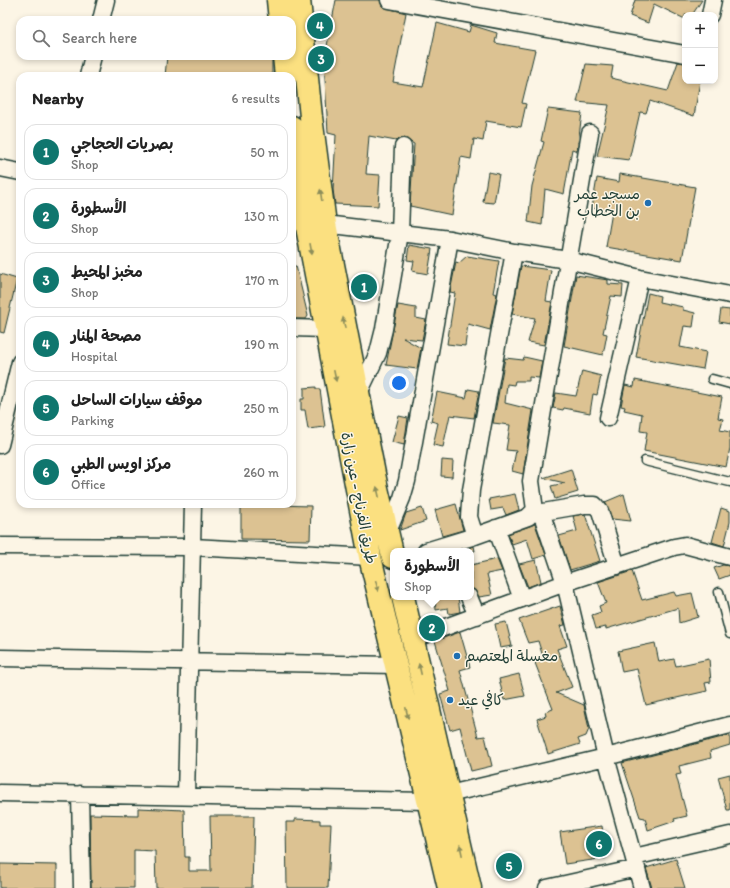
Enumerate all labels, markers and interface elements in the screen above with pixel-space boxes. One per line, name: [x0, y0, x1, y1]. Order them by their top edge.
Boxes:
pin: 4: [307, 11, 333, 41]
map controls: [682, 12, 718, 84]
button: +: [682, 12, 718, 48]
search box: [16, 16, 296, 60]
icon: search: [30, 27, 52, 49]
text: Search here: [62, 29, 137, 47]
pin: 3: [308, 44, 334, 74]
button: −: [682, 48, 718, 84]
text: Nearby: [32, 88, 84, 108]
text: 6 results: [232, 91, 280, 106]
text: بصريات الحجاجي: [71, 135, 173, 153]
text: 1: [43, 145, 49, 160]
text: 50 m: [250, 145, 279, 160]
text: Shop: [71, 157, 98, 172]
place label: مسجد عمر بن الخطاب: [572, 185, 640, 220]
one-way arrow: [318, 189, 324, 201]
marker: مسجد عمر بن الخطاب: [643, 198, 653, 208]
text: الأسطورة: [71, 199, 126, 217]
text: 2: [43, 209, 49, 224]
text: 130 m: [244, 209, 279, 224]
text: Shop: [71, 221, 98, 236]
one-way arrow: [308, 243, 314, 255]
text: مخبز المحيط: [71, 263, 143, 281]
pin: 1: [351, 272, 377, 302]
text: 3: [42, 273, 50, 288]
text: 170 m: [245, 273, 279, 288]
text: Shop: [71, 285, 98, 300]
one-way arrow: [341, 317, 347, 329]
text: مصحة المنار: [71, 327, 142, 345]
text: 4: [42, 337, 50, 352]
text: 190 m: [244, 337, 279, 352]
text: Hospital: [71, 349, 118, 364]
one-way arrow: [333, 370, 339, 383]
your location: [389, 373, 409, 393]
text: موقف سيارات الساحل: [71, 391, 202, 409]
text: 5: [43, 401, 49, 416]
text: 250 m: [243, 401, 279, 416]
text: Parking: [71, 413, 114, 428]
street label: طريق الفرناج - عين زارة: [336, 431, 381, 566]
text: مركز اويس الطبي: [71, 455, 171, 473]
text: 6: [43, 465, 49, 480]
text: 260 m: [243, 465, 279, 480]
text: Office: [71, 477, 106, 492]
one-way arrow: [374, 485, 380, 498]
popup: [390, 548, 474, 600]
text: الأسطورة: [404, 557, 460, 575]
text: Shop: [404, 579, 432, 594]
one-way arrow: [374, 580, 380, 592]
pin: 2: [419, 613, 445, 643]
place label: مغسلة المعتصم: [465, 647, 558, 667]
marker: مغسلة المعتصم: [452, 651, 462, 661]
one-way arrow: [416, 662, 422, 675]
place label: كافي عيد: [458, 690, 504, 710]
marker: كافي عيد: [445, 695, 455, 705]
one-way arrow: [405, 706, 411, 719]
pin: 6: [586, 829, 612, 859]
one-way arrow: [458, 844, 464, 856]
pin: 5: [496, 851, 522, 881]

